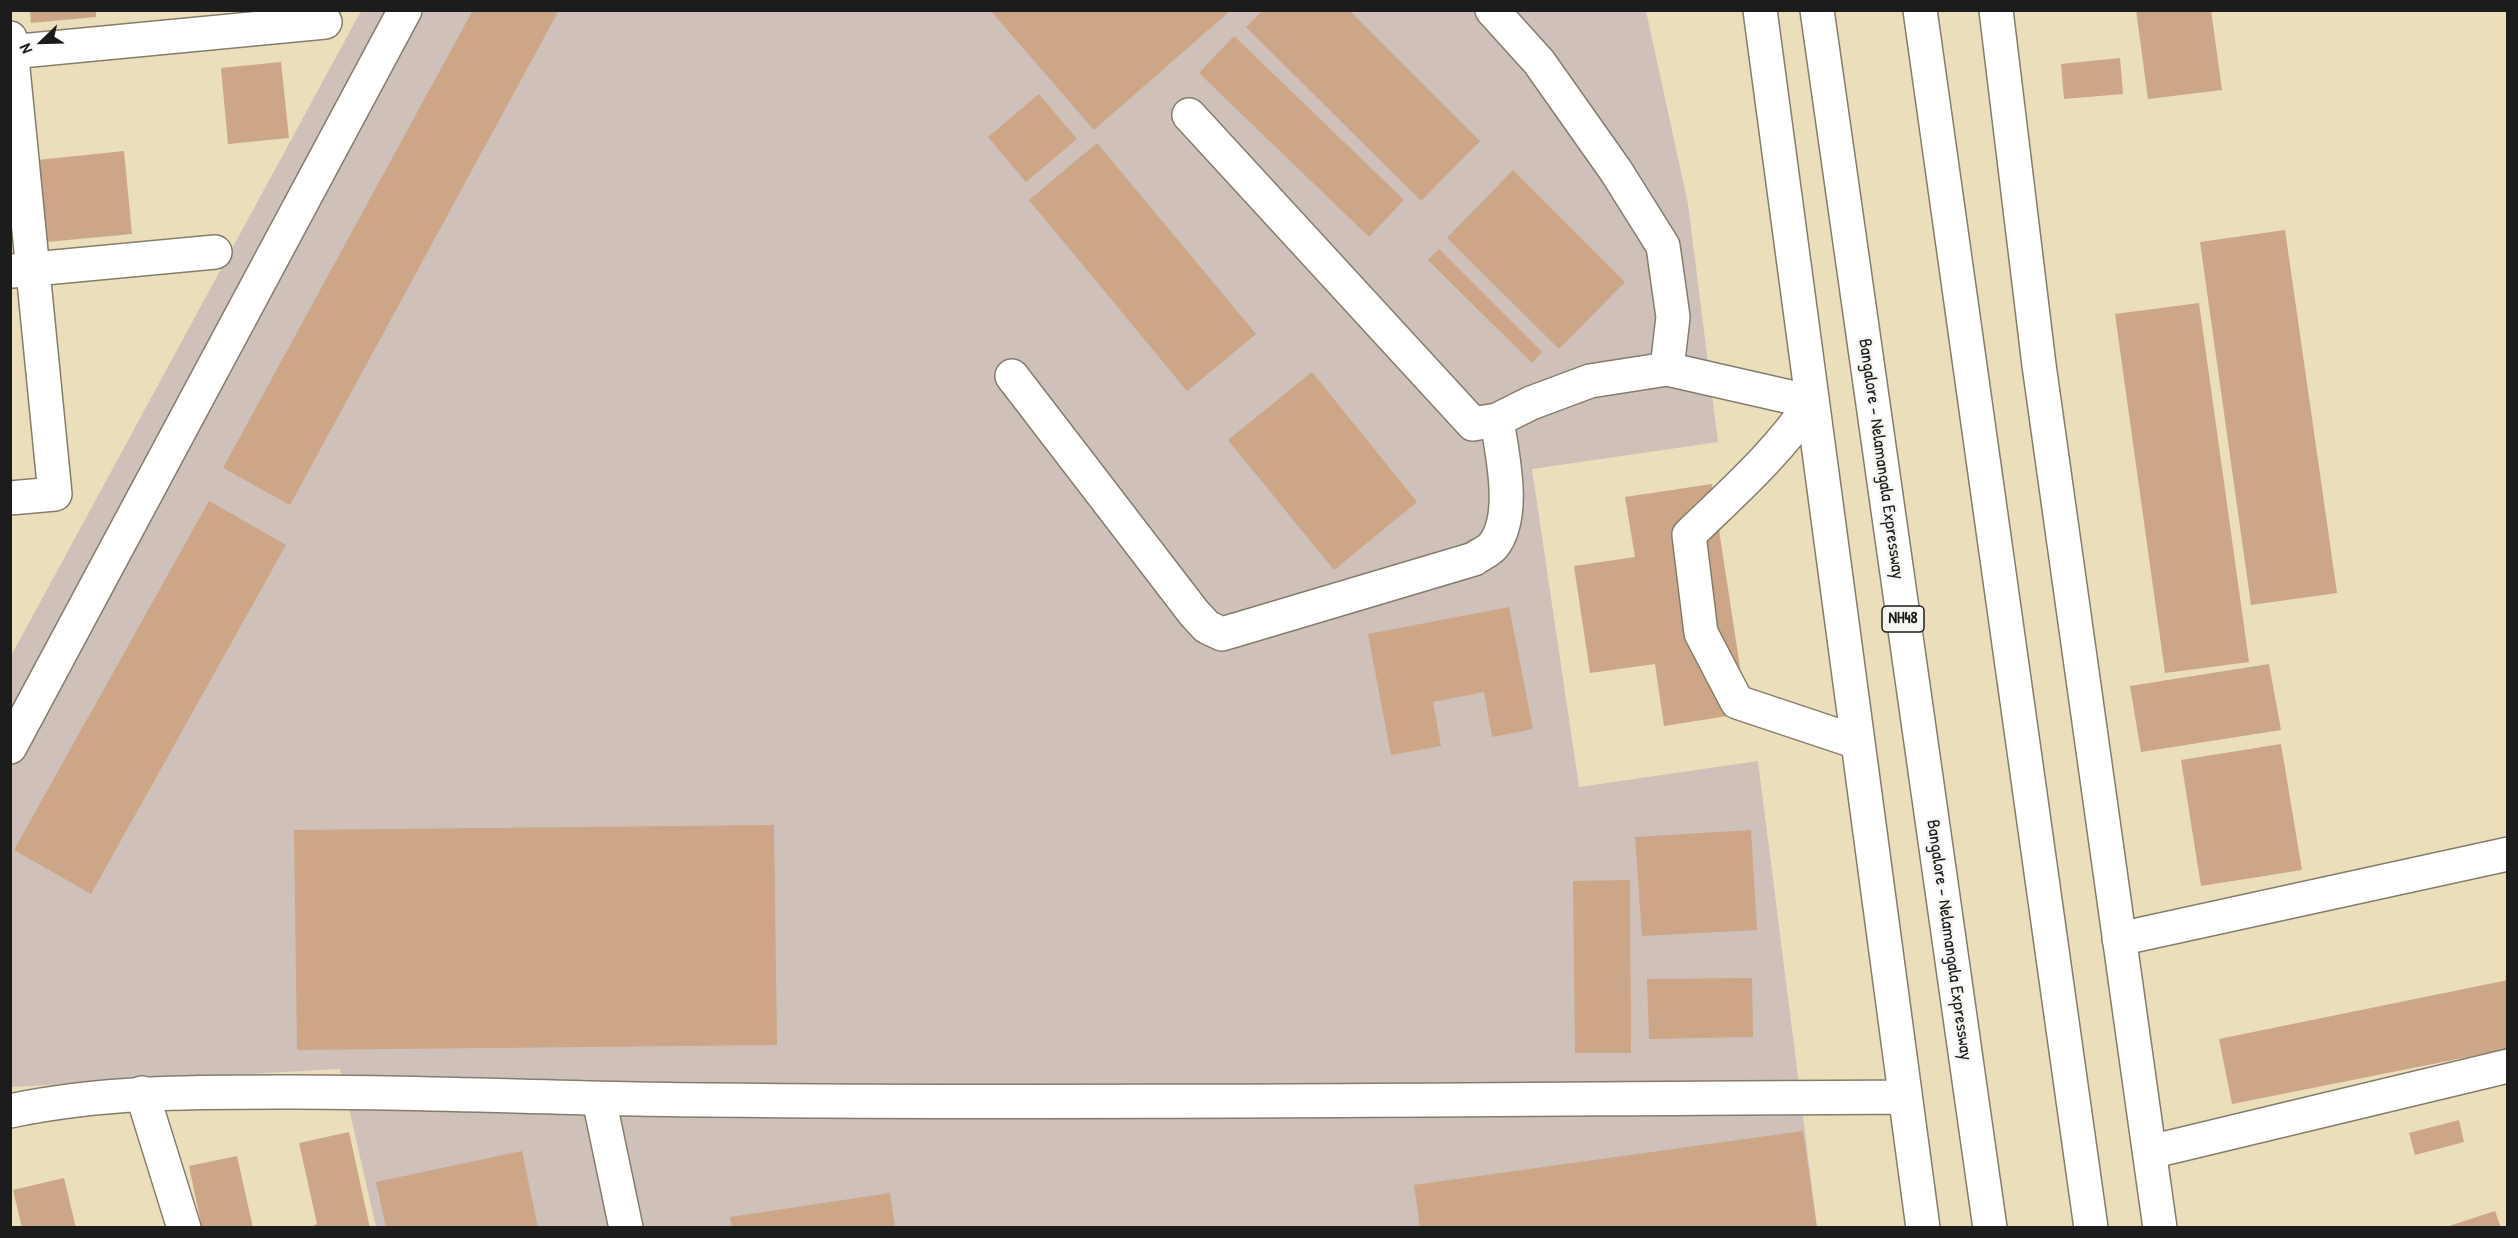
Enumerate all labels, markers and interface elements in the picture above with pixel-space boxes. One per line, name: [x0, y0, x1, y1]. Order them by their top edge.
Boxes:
north arrow: [12, 12, 72, 72]
text: N: [14, 41, 37, 57]
street label: Bangalore - Nelamangala Expressway: [1853, 337, 1909, 581]
road number: NH48: [1882, 606, 1924, 632]
street label: Bangalore - Nelamangala Expressway: [1921, 818, 1977, 1062]

